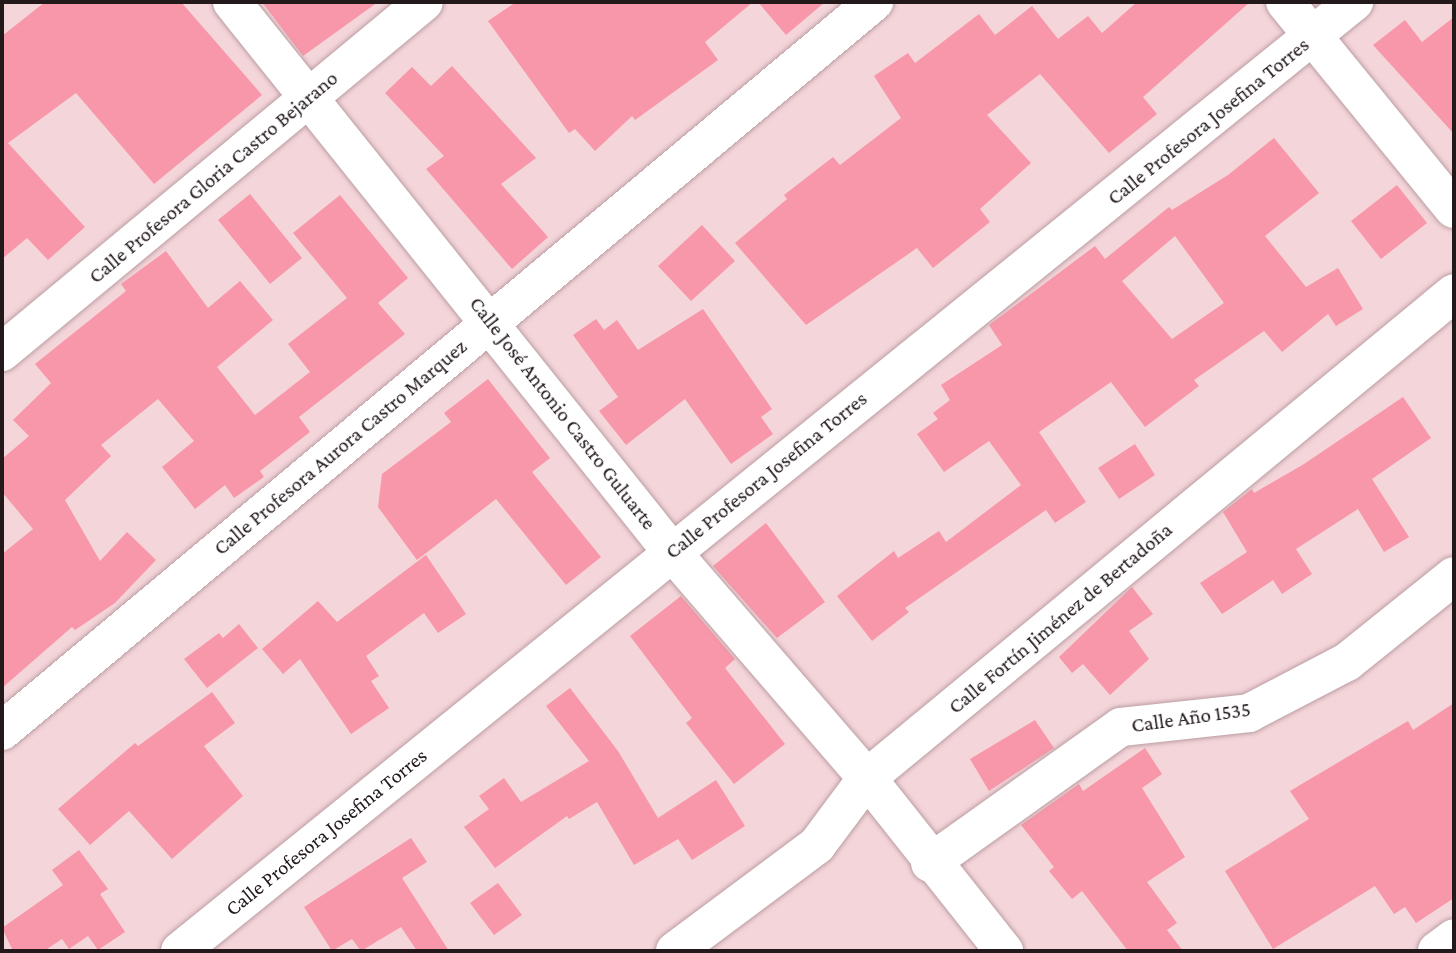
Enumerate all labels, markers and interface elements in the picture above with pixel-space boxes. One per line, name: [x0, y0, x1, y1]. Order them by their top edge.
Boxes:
street label: Calle Profesora Josefina Torres: [1102, 32, 1314, 210]
street label: Calle Profesora Gloria Castro Bejarano: [83, 65, 343, 289]
street label: Calle José Antonio Castro Guluarte: [464, 291, 662, 535]
street label: Calle Profesora Aurora Castro Marquez: [208, 334, 472, 560]
street label: Calle Profesora Josefina Torres: [660, 386, 872, 564]
street label: Calle Fortín Jiménez de Bertadoña: [943, 517, 1177, 719]
street label: Calle Año 1535: [1130, 696, 1252, 738]
street label: Calle Profesora Josefina Torres: [220, 743, 432, 921]

